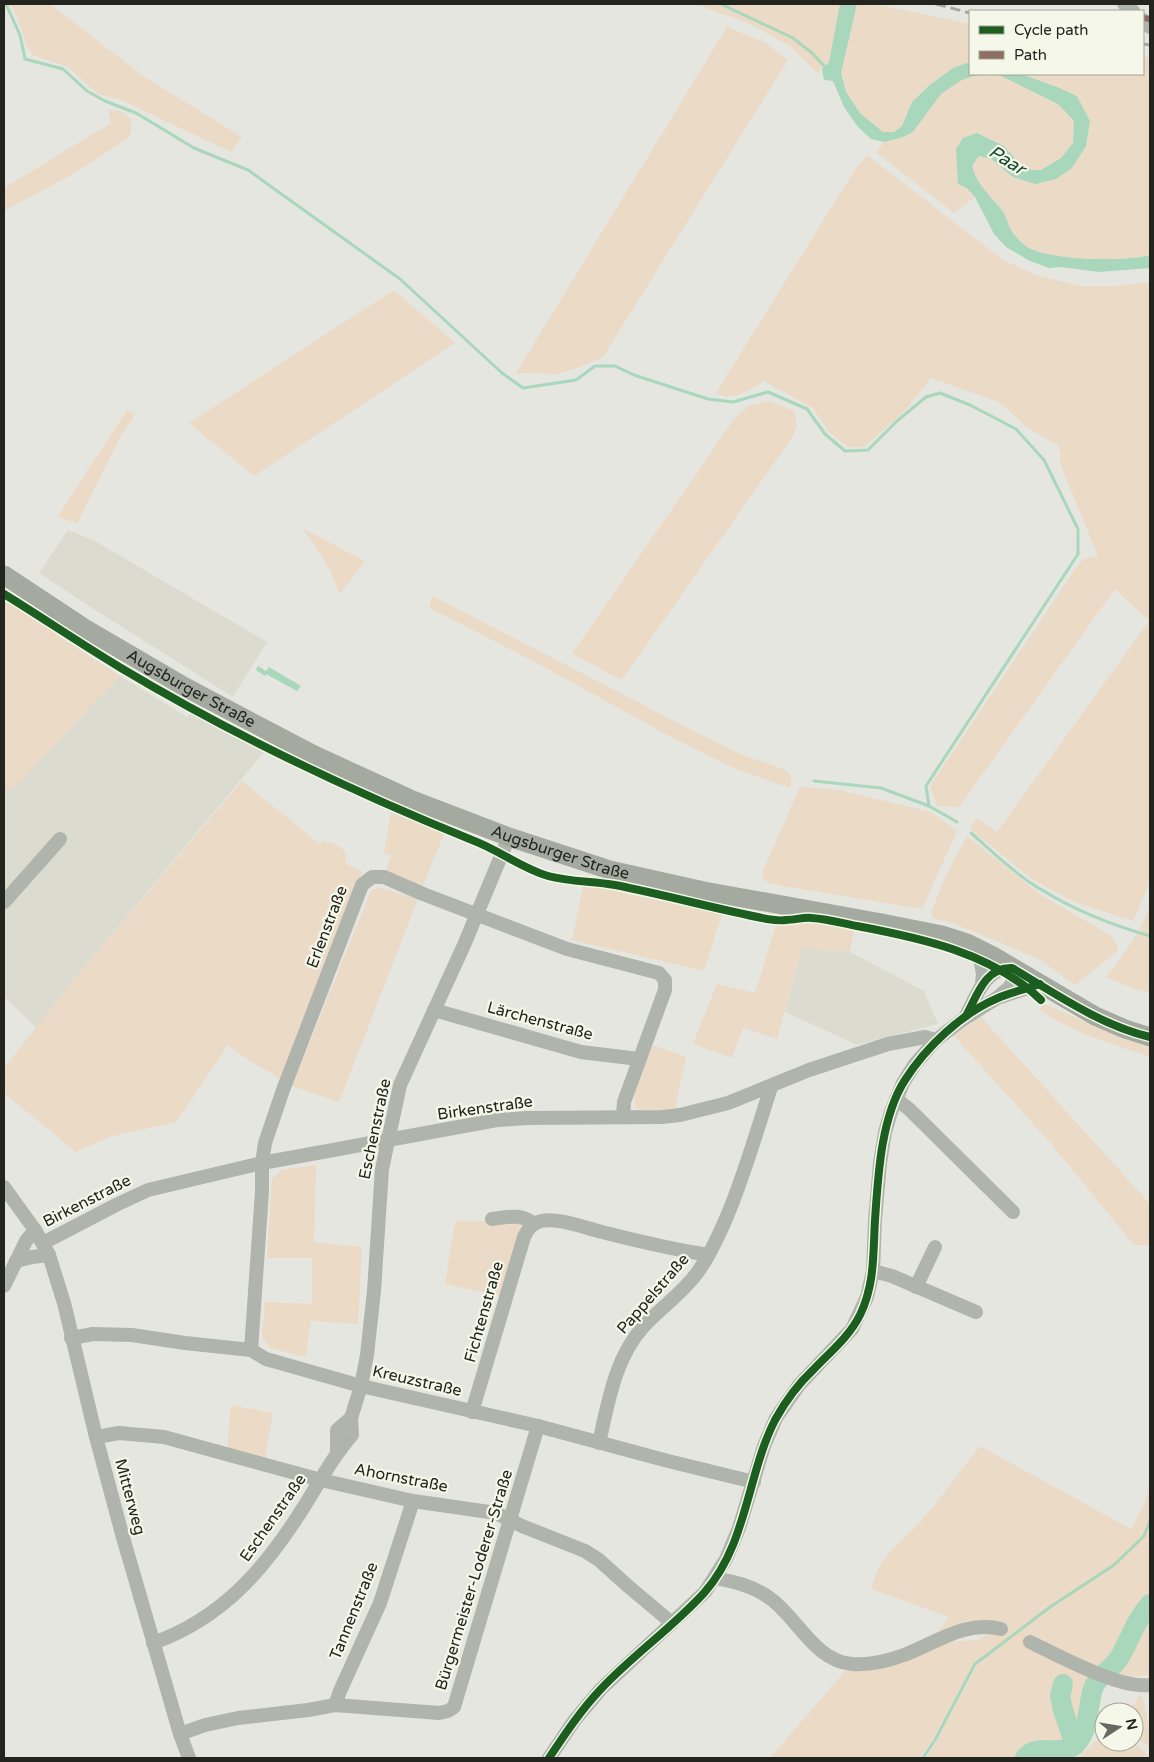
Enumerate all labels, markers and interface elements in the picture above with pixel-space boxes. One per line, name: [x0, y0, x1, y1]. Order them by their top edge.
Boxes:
legend: [969, 10, 1144, 75]
text: Cycle path: [1014, 21, 1088, 39]
text: Path: [1014, 46, 1047, 64]
water label: Paar: [985, 140, 1031, 181]
street label: Augsburger Straße: [123, 645, 259, 732]
street label: Augsburger Straße: [488, 821, 631, 884]
street label: Erlenstraße: [302, 883, 352, 971]
street label: Lärchenstraße: [485, 997, 595, 1045]
street label: Eschenstraße: [355, 1077, 395, 1181]
street label: Birkenstraße: [436, 1091, 534, 1125]
street label: Birkenstraße: [40, 1170, 134, 1232]
street label: Pappelstraße: [613, 1250, 693, 1338]
street label: Fichtenstraße: [460, 1259, 508, 1365]
street label: Kreuzstraße: [370, 1361, 464, 1401]
street label: Mitterweg: [110, 1457, 150, 1537]
street label: Ahornstraße: [353, 1459, 449, 1497]
street label: Bürgermeister-Loderer-Straße: [431, 1467, 517, 1693]
street label: Eschenstraße: [235, 1470, 311, 1566]
street label: Tannenstraße: [325, 1559, 383, 1663]
north arrow: [1094, 1702, 1144, 1752]
text: N: [1122, 1717, 1141, 1732]

